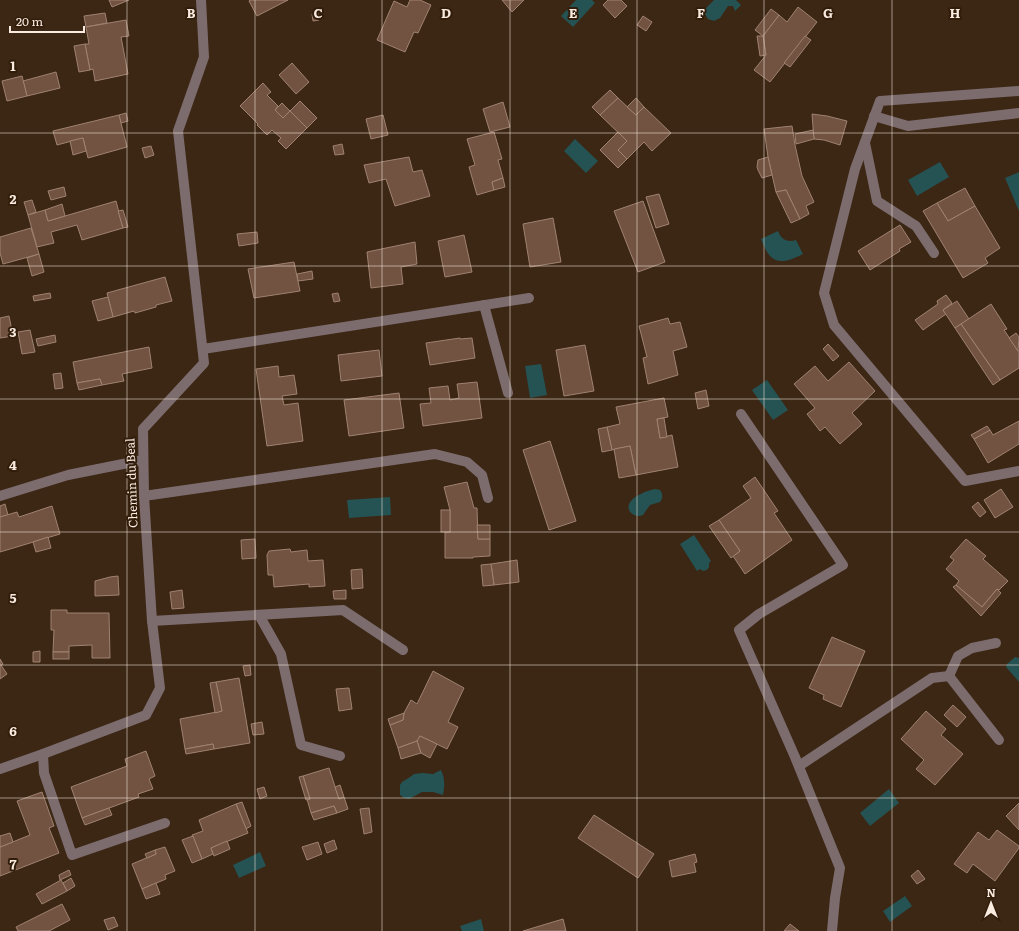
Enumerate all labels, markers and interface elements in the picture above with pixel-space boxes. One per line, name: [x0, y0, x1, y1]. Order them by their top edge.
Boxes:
text: B: [187, 3, 196, 22]
text: C: [313, 3, 323, 22]
text: D: [441, 3, 451, 22]
text: E: [569, 3, 578, 22]
text: F: [697, 3, 705, 22]
text: G: [823, 3, 833, 22]
text: H: [950, 3, 961, 22]
scale bar: [10, 8, 84, 34]
text: 20 m: [16, 12, 43, 30]
text: 1: [10, 56, 16, 75]
text: 2: [10, 189, 17, 208]
text: 3: [9, 322, 17, 341]
street label: Chemin du Beal: [120, 438, 142, 528]
text: 4: [9, 455, 17, 474]
text: 5: [9, 588, 17, 607]
text: 6: [9, 721, 17, 740]
text: 7: [9, 854, 17, 873]
north arrow: [971, 883, 1011, 923]
text: N: [986, 884, 996, 900]

